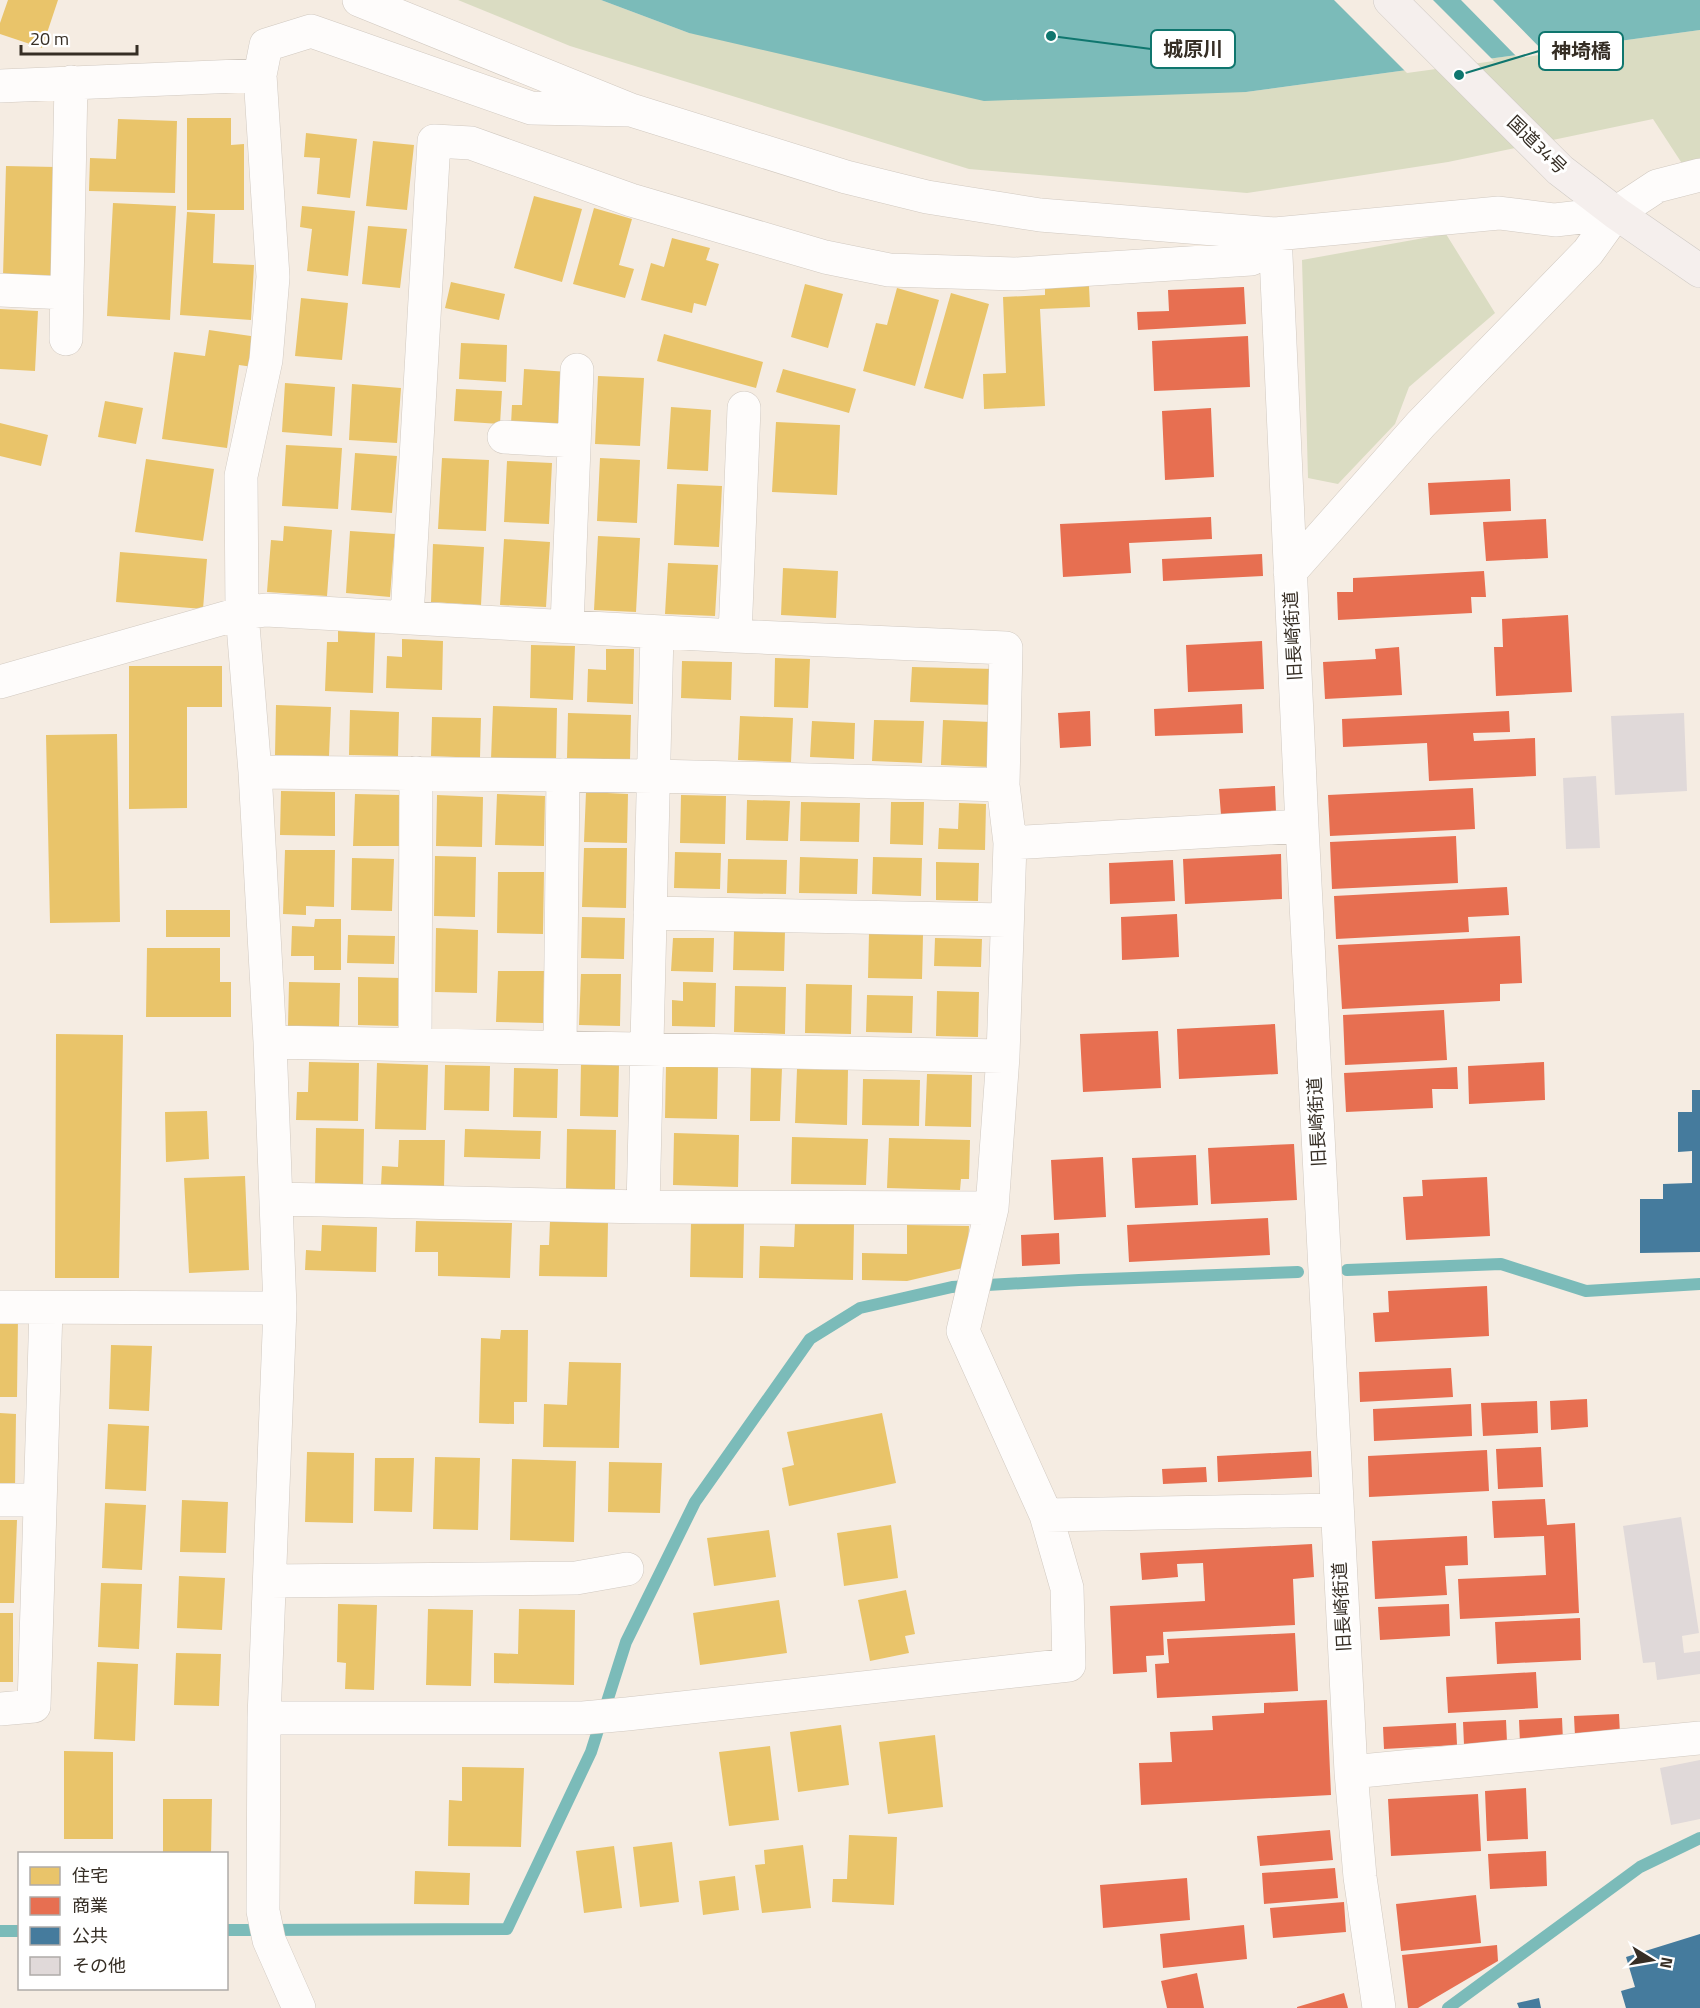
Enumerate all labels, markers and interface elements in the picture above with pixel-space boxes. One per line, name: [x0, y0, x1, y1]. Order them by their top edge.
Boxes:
scale bar: [21, 18, 136, 56]
text: 20 m: [30, 25, 69, 52]
callout: 城原川: [1151, 30, 1235, 68]
callout: 神埼橋: [1539, 32, 1623, 70]
text: 城原川: [1163, 33, 1223, 64]
text: 神埼橋: [1551, 35, 1611, 66]
street label: 国道34号: [1501, 109, 1573, 180]
street label: 旧長崎街道: [1277, 590, 1308, 682]
street label: 旧長崎街道: [1301, 1076, 1332, 1168]
street label: 旧長崎街道: [1326, 1561, 1357, 1653]
legend: [18, 1852, 228, 1990]
text: 住宅: [72, 1862, 108, 1889]
text: 商業: [72, 1892, 108, 1919]
text: 公共: [72, 1922, 108, 1949]
north arrow: [1622, 1930, 1682, 1990]
text: その他: [72, 1952, 126, 1979]
text: N: [1654, 1955, 1680, 1971]

